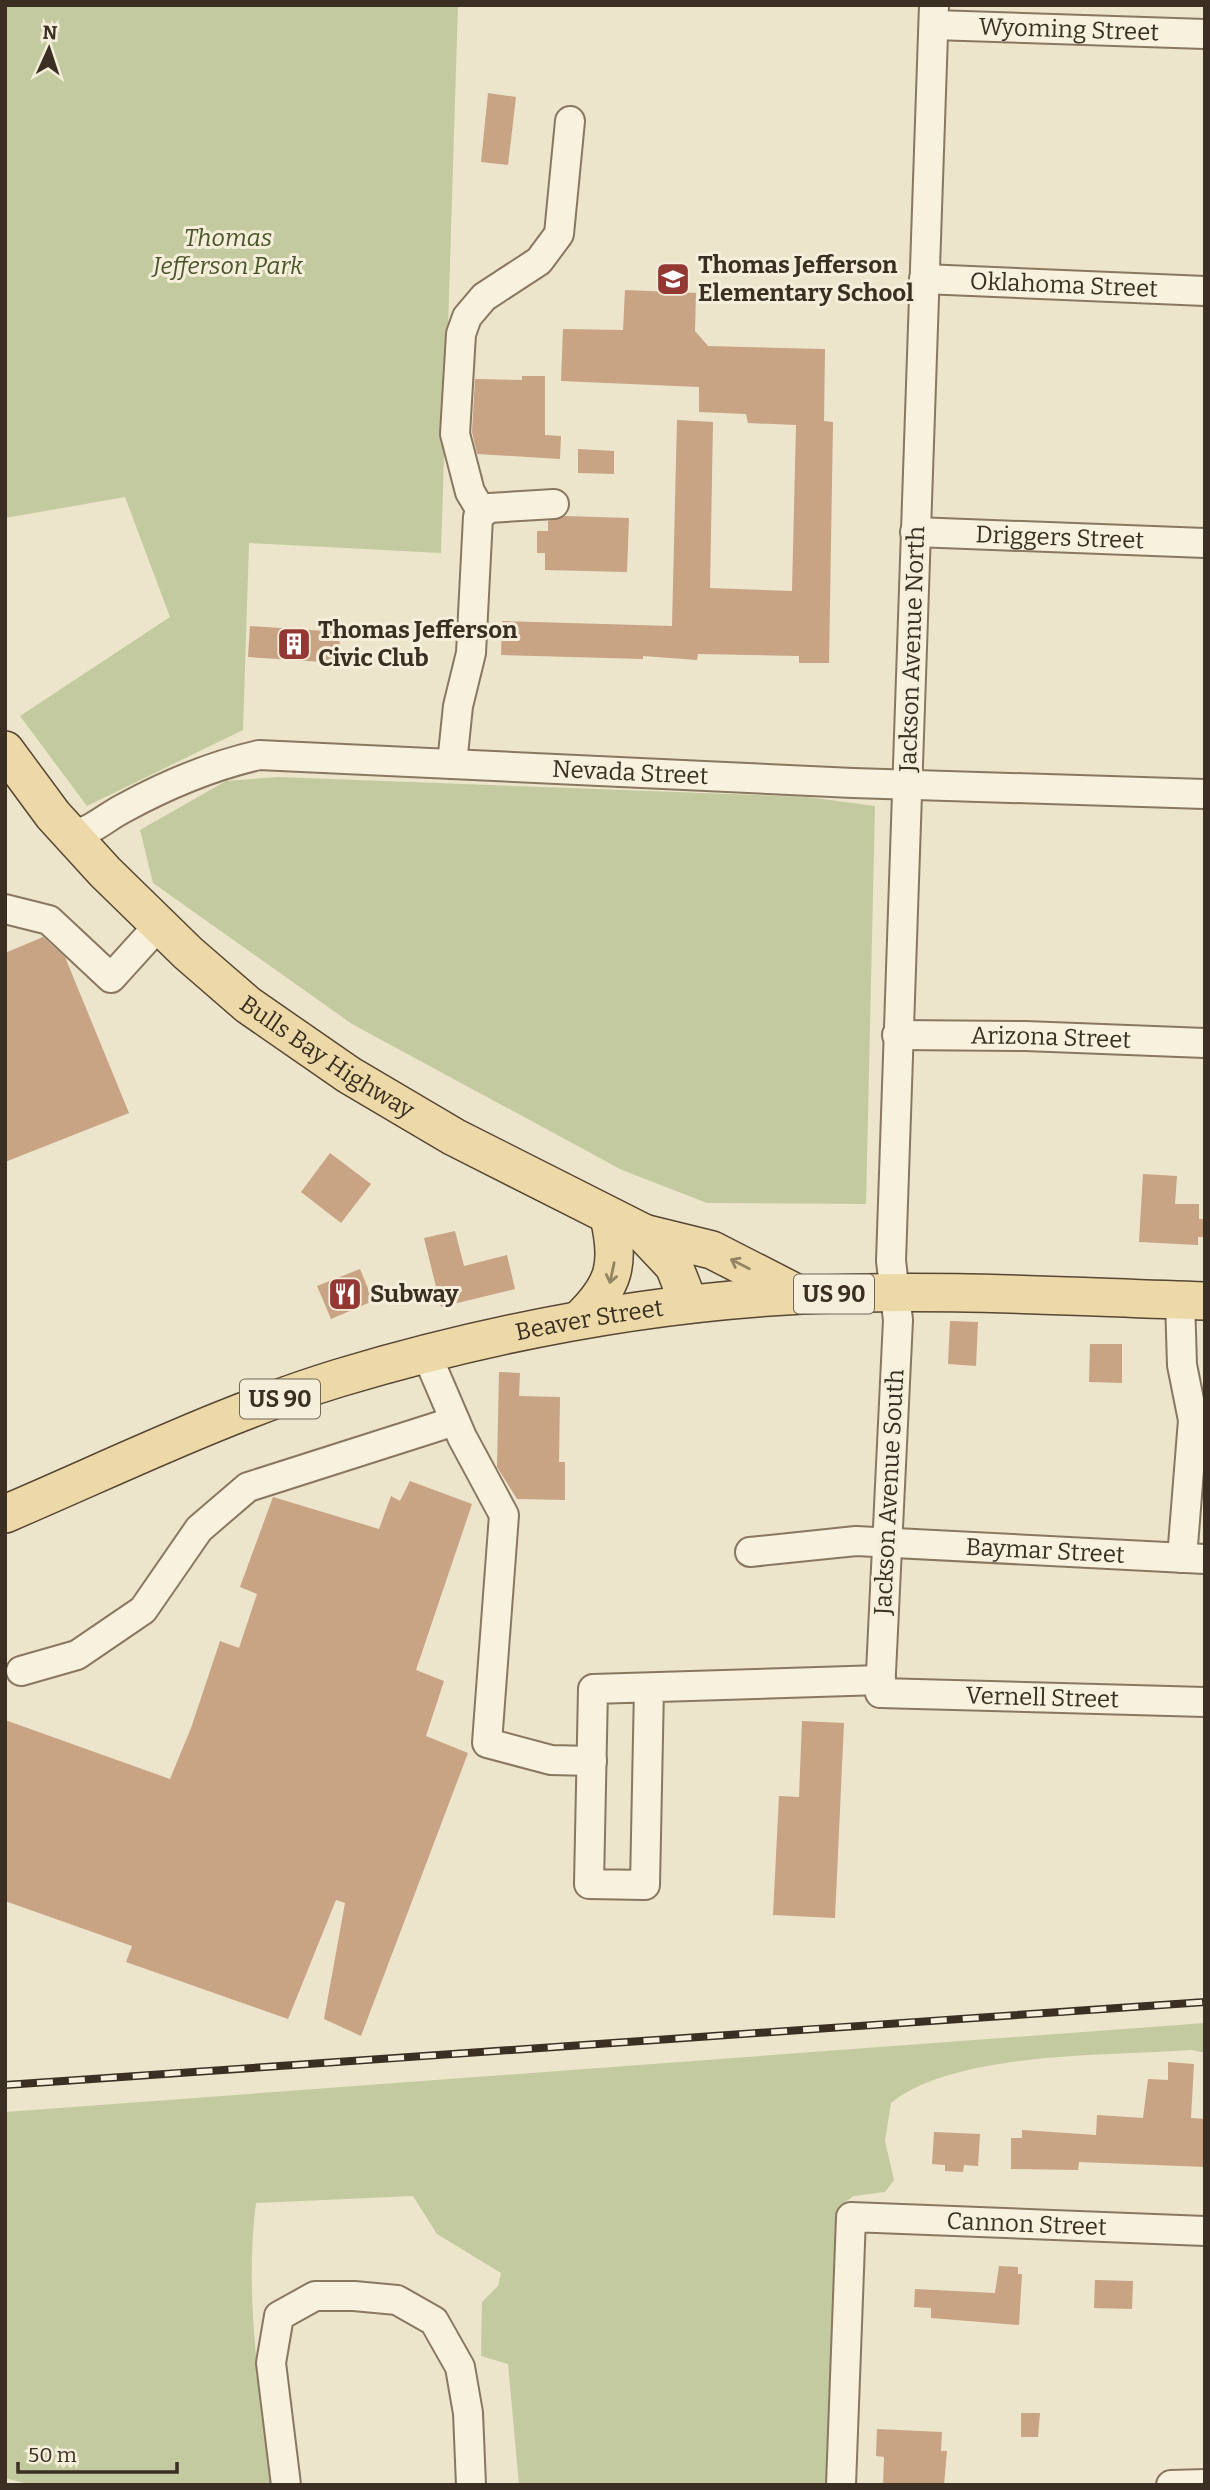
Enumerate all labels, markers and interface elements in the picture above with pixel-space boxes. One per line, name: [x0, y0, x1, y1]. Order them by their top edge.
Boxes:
street label: Wyoming Street: [978, 12, 1160, 46]
north arrow: [14, 14, 84, 84]
text: N: [42, 21, 58, 44]
park label: Thomas Jefferson Park: [151, 224, 304, 280]
place label: Thomas Jefferson Elementary School: [698, 251, 914, 307]
school or university icon: Thomas Jefferson Elementary School: [654, 260, 692, 298]
street label: Oklahoma Street: [969, 267, 1159, 303]
street label: Driggers Street: [975, 520, 1145, 555]
street label: Jackson Avenue North: [894, 525, 930, 773]
place label: Thomas Jefferson Civic Club: [318, 616, 518, 672]
building icon: Thomas Jefferson Civic Club: [275, 625, 313, 663]
street label: Nevada Street: [551, 755, 709, 790]
street label: Bulls Bay Highway: [235, 990, 419, 1124]
street label: Arizona Street: [971, 1022, 1132, 1054]
one-way arrow: [730, 1257, 751, 1271]
one-way arrow: [604, 1261, 618, 1284]
road number: US 90: [794, 1274, 874, 1314]
restaurant icon: Subway: [326, 1275, 364, 1313]
place label: Subway: [370, 1280, 459, 1308]
street label: Beaver Street: [513, 1294, 665, 1347]
street label: Jackson Avenue South: [869, 1368, 909, 1617]
road number: US 90: [240, 1380, 320, 1418]
street label: Baymar Street: [965, 1533, 1126, 1569]
street label: Vernell Street: [965, 1681, 1120, 1714]
street label: Cannon Street: [946, 2207, 1108, 2241]
scale bar: [18, 2430, 177, 2474]
text: 50 m: [28, 2442, 77, 2468]

